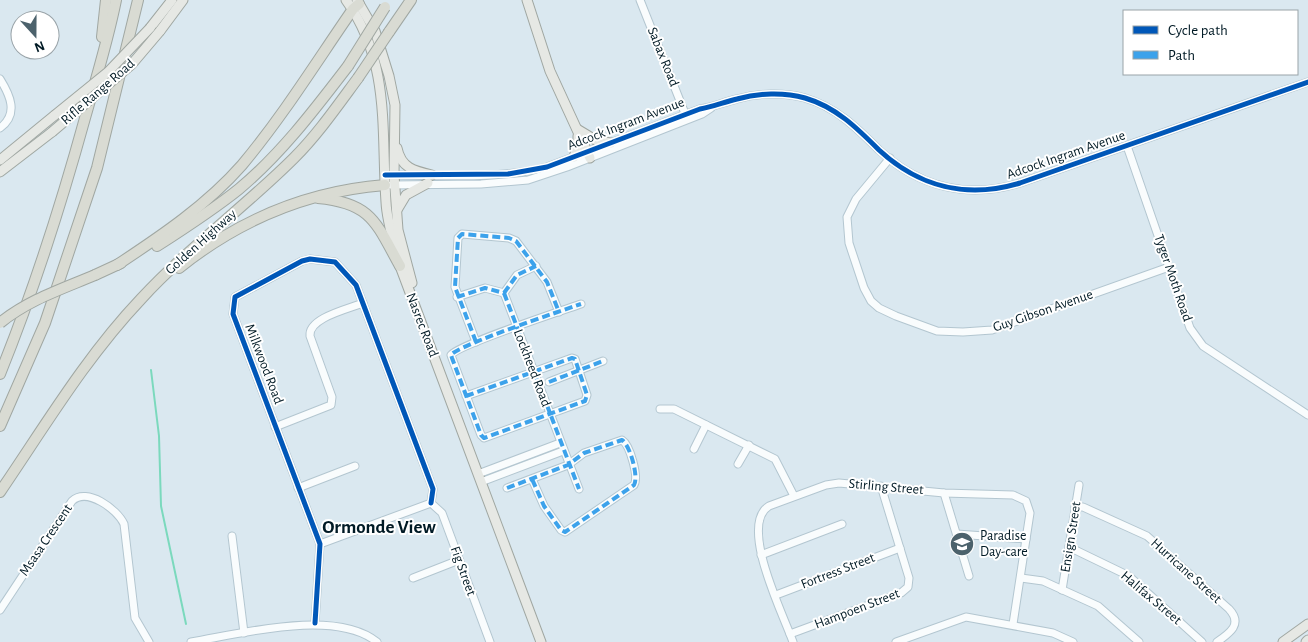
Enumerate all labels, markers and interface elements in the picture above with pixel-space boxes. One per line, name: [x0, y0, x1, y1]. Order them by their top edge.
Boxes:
north arrow: [10, 10, 60, 60]
legend: [1123, 10, 1298, 75]
text: Cycle path: [1168, 23, 1228, 38]
street label: Sabax Road: [645, 25, 681, 89]
text: N: [32, 38, 46, 54]
text: Path: [1168, 48, 1195, 63]
street label: Rifle Range Road: [59, 56, 137, 128]
street label: Adcock Ingram Avenue: [566, 95, 686, 153]
street label: Adcock Ingram Avenue: [1005, 128, 1127, 182]
street label: Golden Highway: [163, 207, 239, 277]
street label: Tyger Moth Road: [1152, 233, 1194, 323]
street label: Guy Gibson Avenue: [991, 287, 1095, 335]
street label: Nasrec Road: [403, 291, 441, 359]
street label: Milkwood Road: [242, 322, 286, 406]
street label: Lockheed Road: [511, 327, 553, 409]
street label: Stirling Street: [848, 477, 925, 497]
street label: Ensign Street: [1058, 500, 1084, 574]
street label: Msasa Crescent: [17, 501, 75, 578]
district label: Ormonde View: [322, 518, 437, 537]
place label: Paradise Day-care: [980, 529, 1028, 559]
school or university icon: Paradise Day-care: [949, 531, 975, 557]
street label: Hurricane Street: [1148, 536, 1224, 606]
street label: Fig Street: [448, 544, 479, 598]
street label: Fortress Street: [799, 550, 877, 591]
street label: Halifax Street: [1118, 569, 1184, 628]
street label: Hampoen Street: [813, 586, 902, 632]

